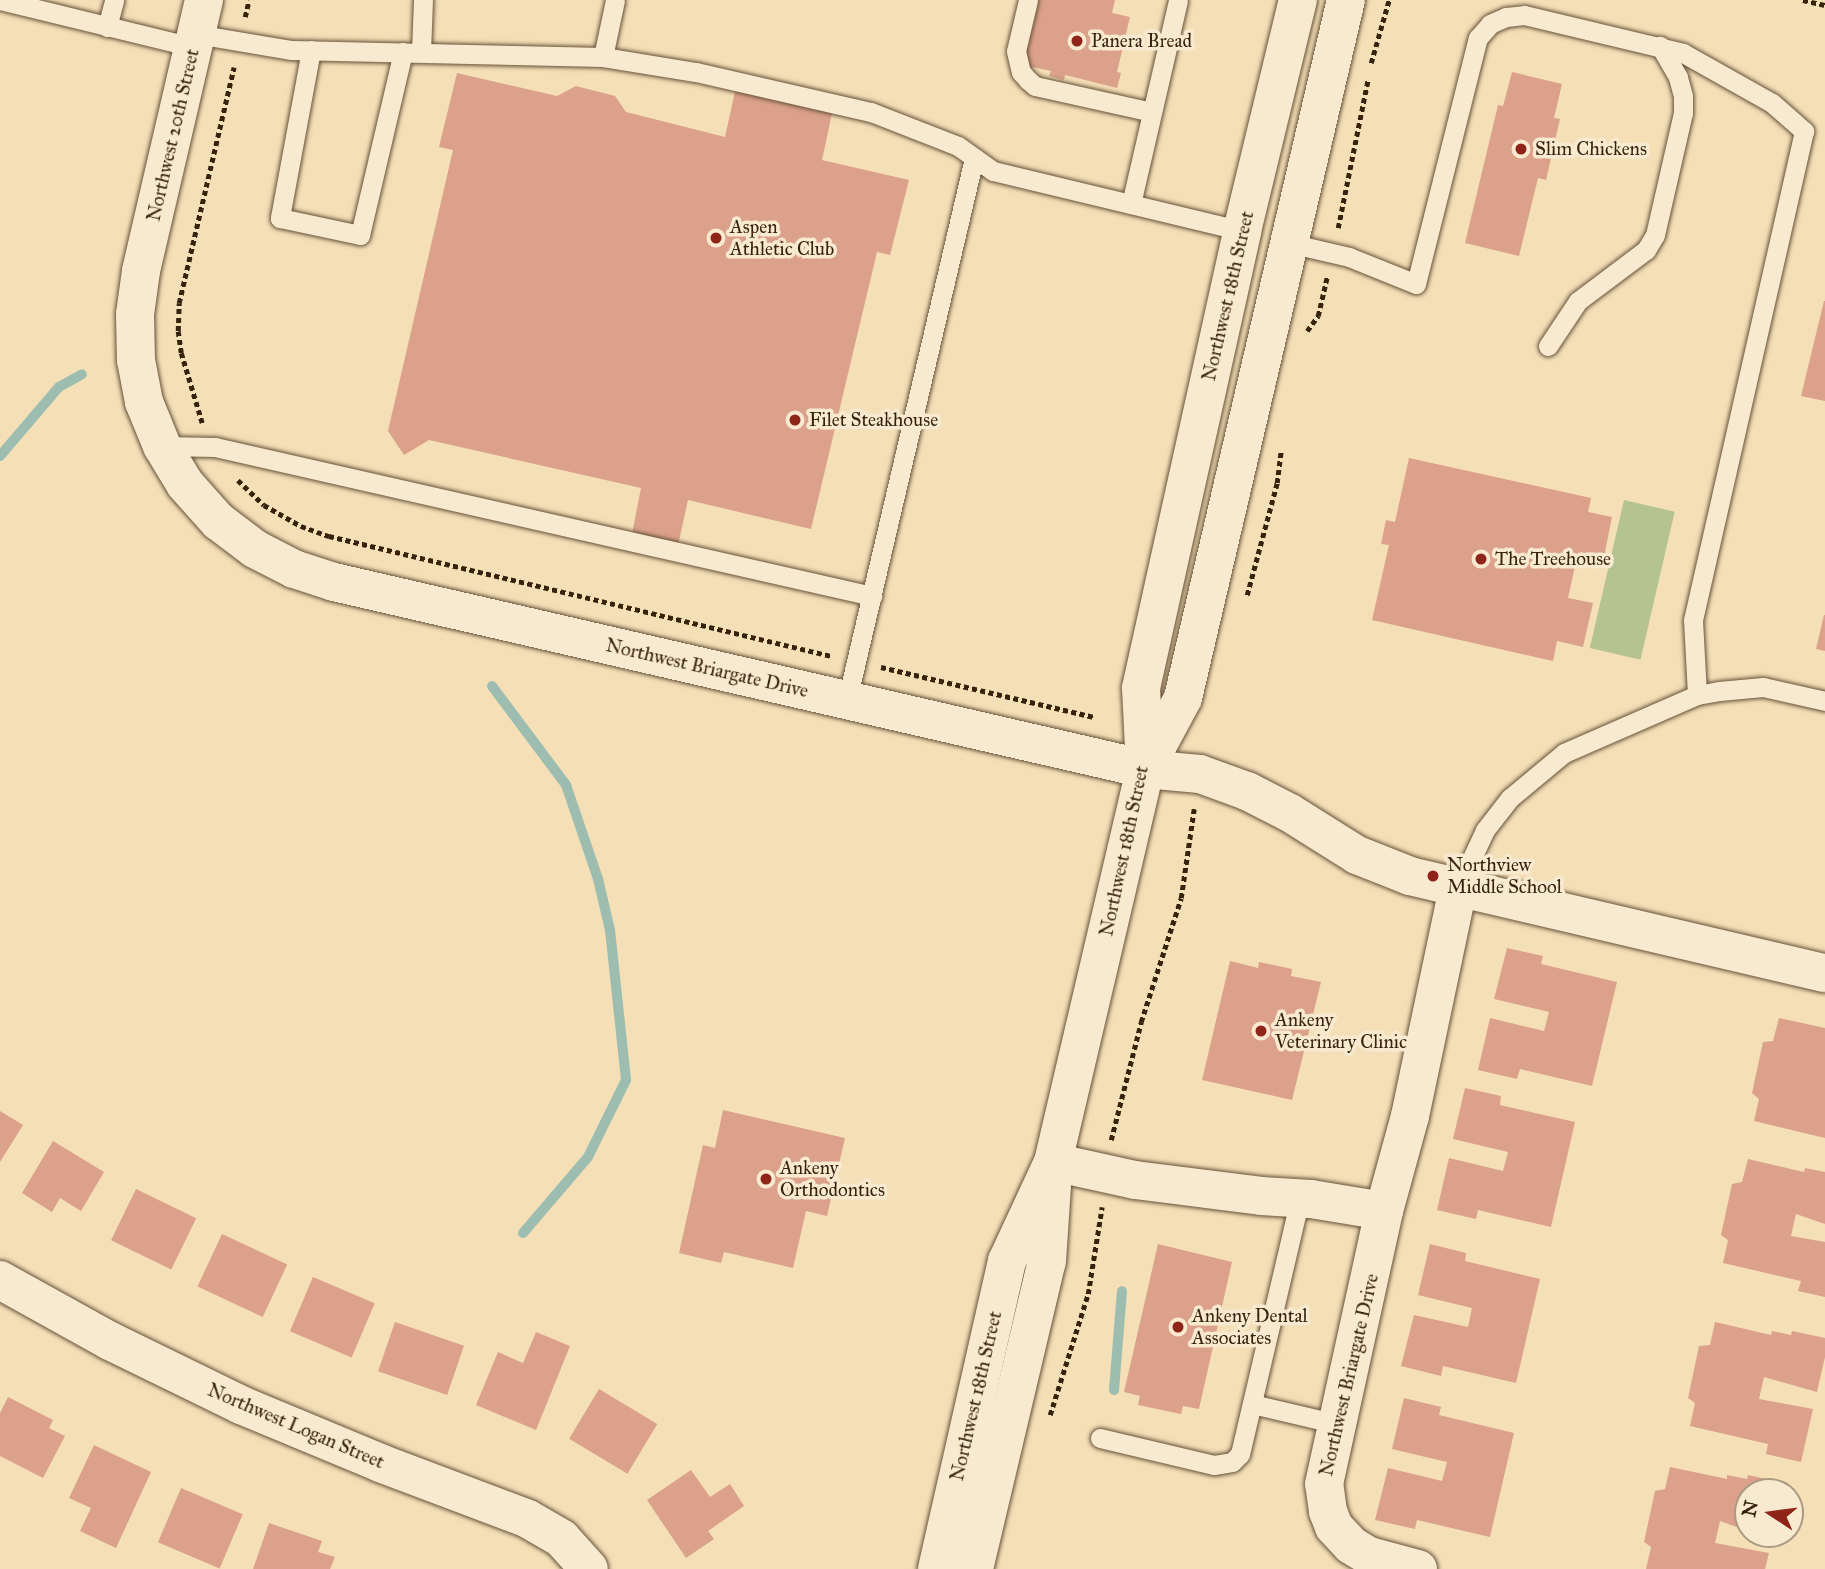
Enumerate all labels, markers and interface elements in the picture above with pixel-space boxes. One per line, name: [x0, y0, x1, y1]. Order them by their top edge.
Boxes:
place label: Panera Bread: [1091, 30, 1192, 52]
marker: Panera Bread: [1069, 33, 1085, 49]
street label: Northwest 20th Street: [142, 46, 204, 224]
place label: Slim Chickens: [1535, 138, 1647, 160]
marker: Slim Chickens: [1513, 141, 1529, 157]
street label: Northwest 18th Street: [1197, 209, 1259, 383]
place label: Aspen Athletic Club: [730, 216, 834, 260]
marker: Aspen Athletic Club: [708, 230, 724, 246]
place label: Filet Steakhouse: [809, 409, 938, 431]
marker: Filet Steakhouse: [787, 412, 803, 428]
place label: The Treehouse: [1495, 548, 1611, 570]
marker: The Treehouse: [1473, 551, 1489, 567]
street label: Northwest Briargate Drive: [604, 634, 810, 702]
street label: Northwest 18th Street: [1095, 764, 1153, 938]
place label: Northview Middle School: [1447, 854, 1562, 898]
marker: Northview Middle School: [1425, 868, 1441, 884]
place label: Ankeny Veterinary Clinic: [1275, 1009, 1407, 1053]
marker: Ankeny Veterinary Clinic: [1253, 1023, 1269, 1039]
place label: Ankeny Orthodontics: [780, 1157, 885, 1201]
marker: Ankeny Orthodontics: [758, 1171, 774, 1187]
street label: Northwest Briargate Drive: [1315, 1272, 1383, 1478]
place label: Ankeny Dental Associates: [1192, 1305, 1308, 1349]
street label: Northwest 18th Street: [945, 1309, 1007, 1483]
marker: Ankeny Dental Associates: [1170, 1319, 1186, 1335]
street label: Northwest Logan Street: [204, 1378, 388, 1474]
north arrow: [1734, 1478, 1804, 1548]
text: N: [1737, 1498, 1763, 1519]

